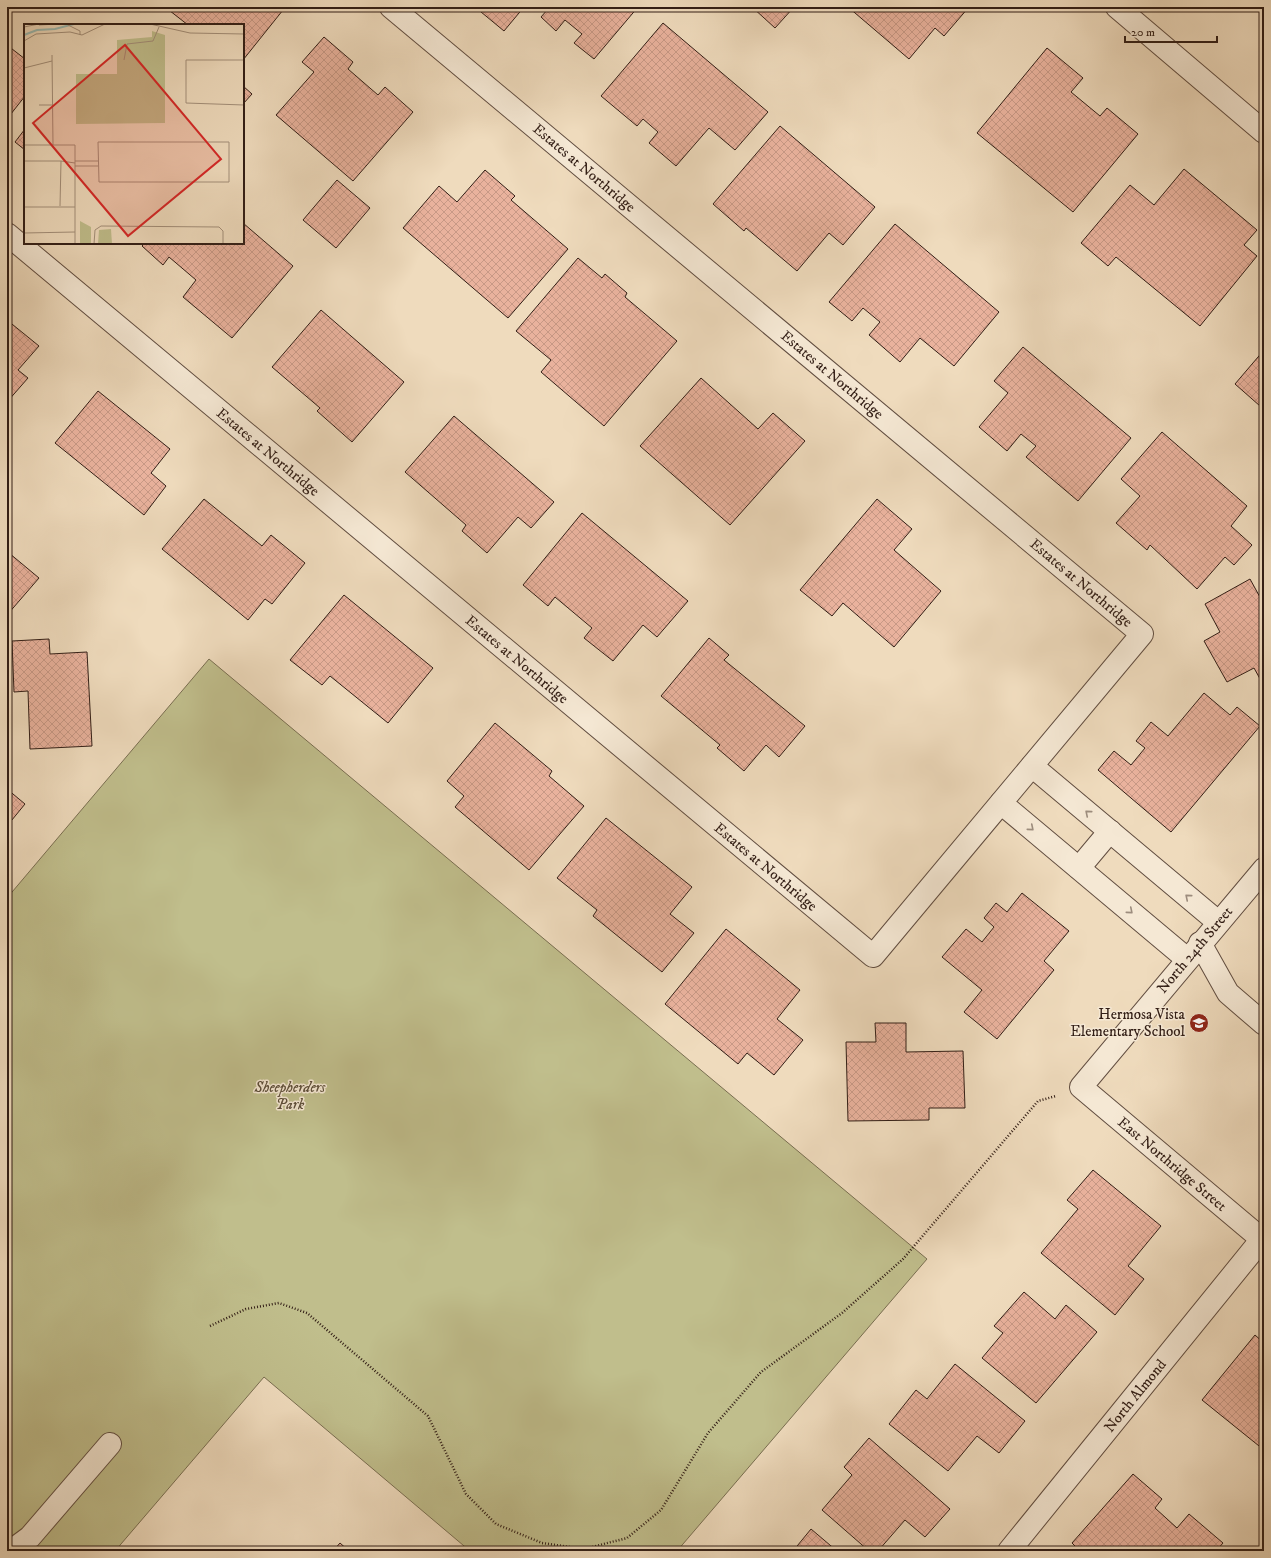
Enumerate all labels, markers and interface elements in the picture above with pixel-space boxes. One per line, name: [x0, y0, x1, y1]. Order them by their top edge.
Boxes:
scale bar: [1125, 18, 1217, 44]
inset map: [24, 24, 244, 244]
text: 20 m: [1131, 25, 1155, 40]
street label: Estates at Northridge: [529, 119, 639, 217]
street label: Estates at Northridge: [777, 326, 887, 424]
street label: Estates at Northridge: [213, 403, 324, 500]
street label: Estates at Northridge: [1026, 534, 1136, 632]
street label: Estates at Northridge: [462, 611, 572, 708]
one-way arrow: [1086, 811, 1093, 818]
street label: Estates at Northridge: [710, 818, 821, 915]
one-way arrow: [1026, 823, 1034, 830]
one-way arrow: [1185, 895, 1193, 902]
street label: North 24th Street: [1153, 902, 1237, 998]
one-way arrow: [1126, 907, 1133, 914]
place label: Hermosa Vista Elementary School: [1070, 1005, 1186, 1041]
school or university icon: Hermosa Vista Elementary School: [1188, 1012, 1210, 1034]
park label: Sheepherders Park: [254, 1078, 326, 1114]
street label: East Northridge Street: [1114, 1113, 1231, 1215]
street label: North Almond: [1100, 1355, 1171, 1436]

